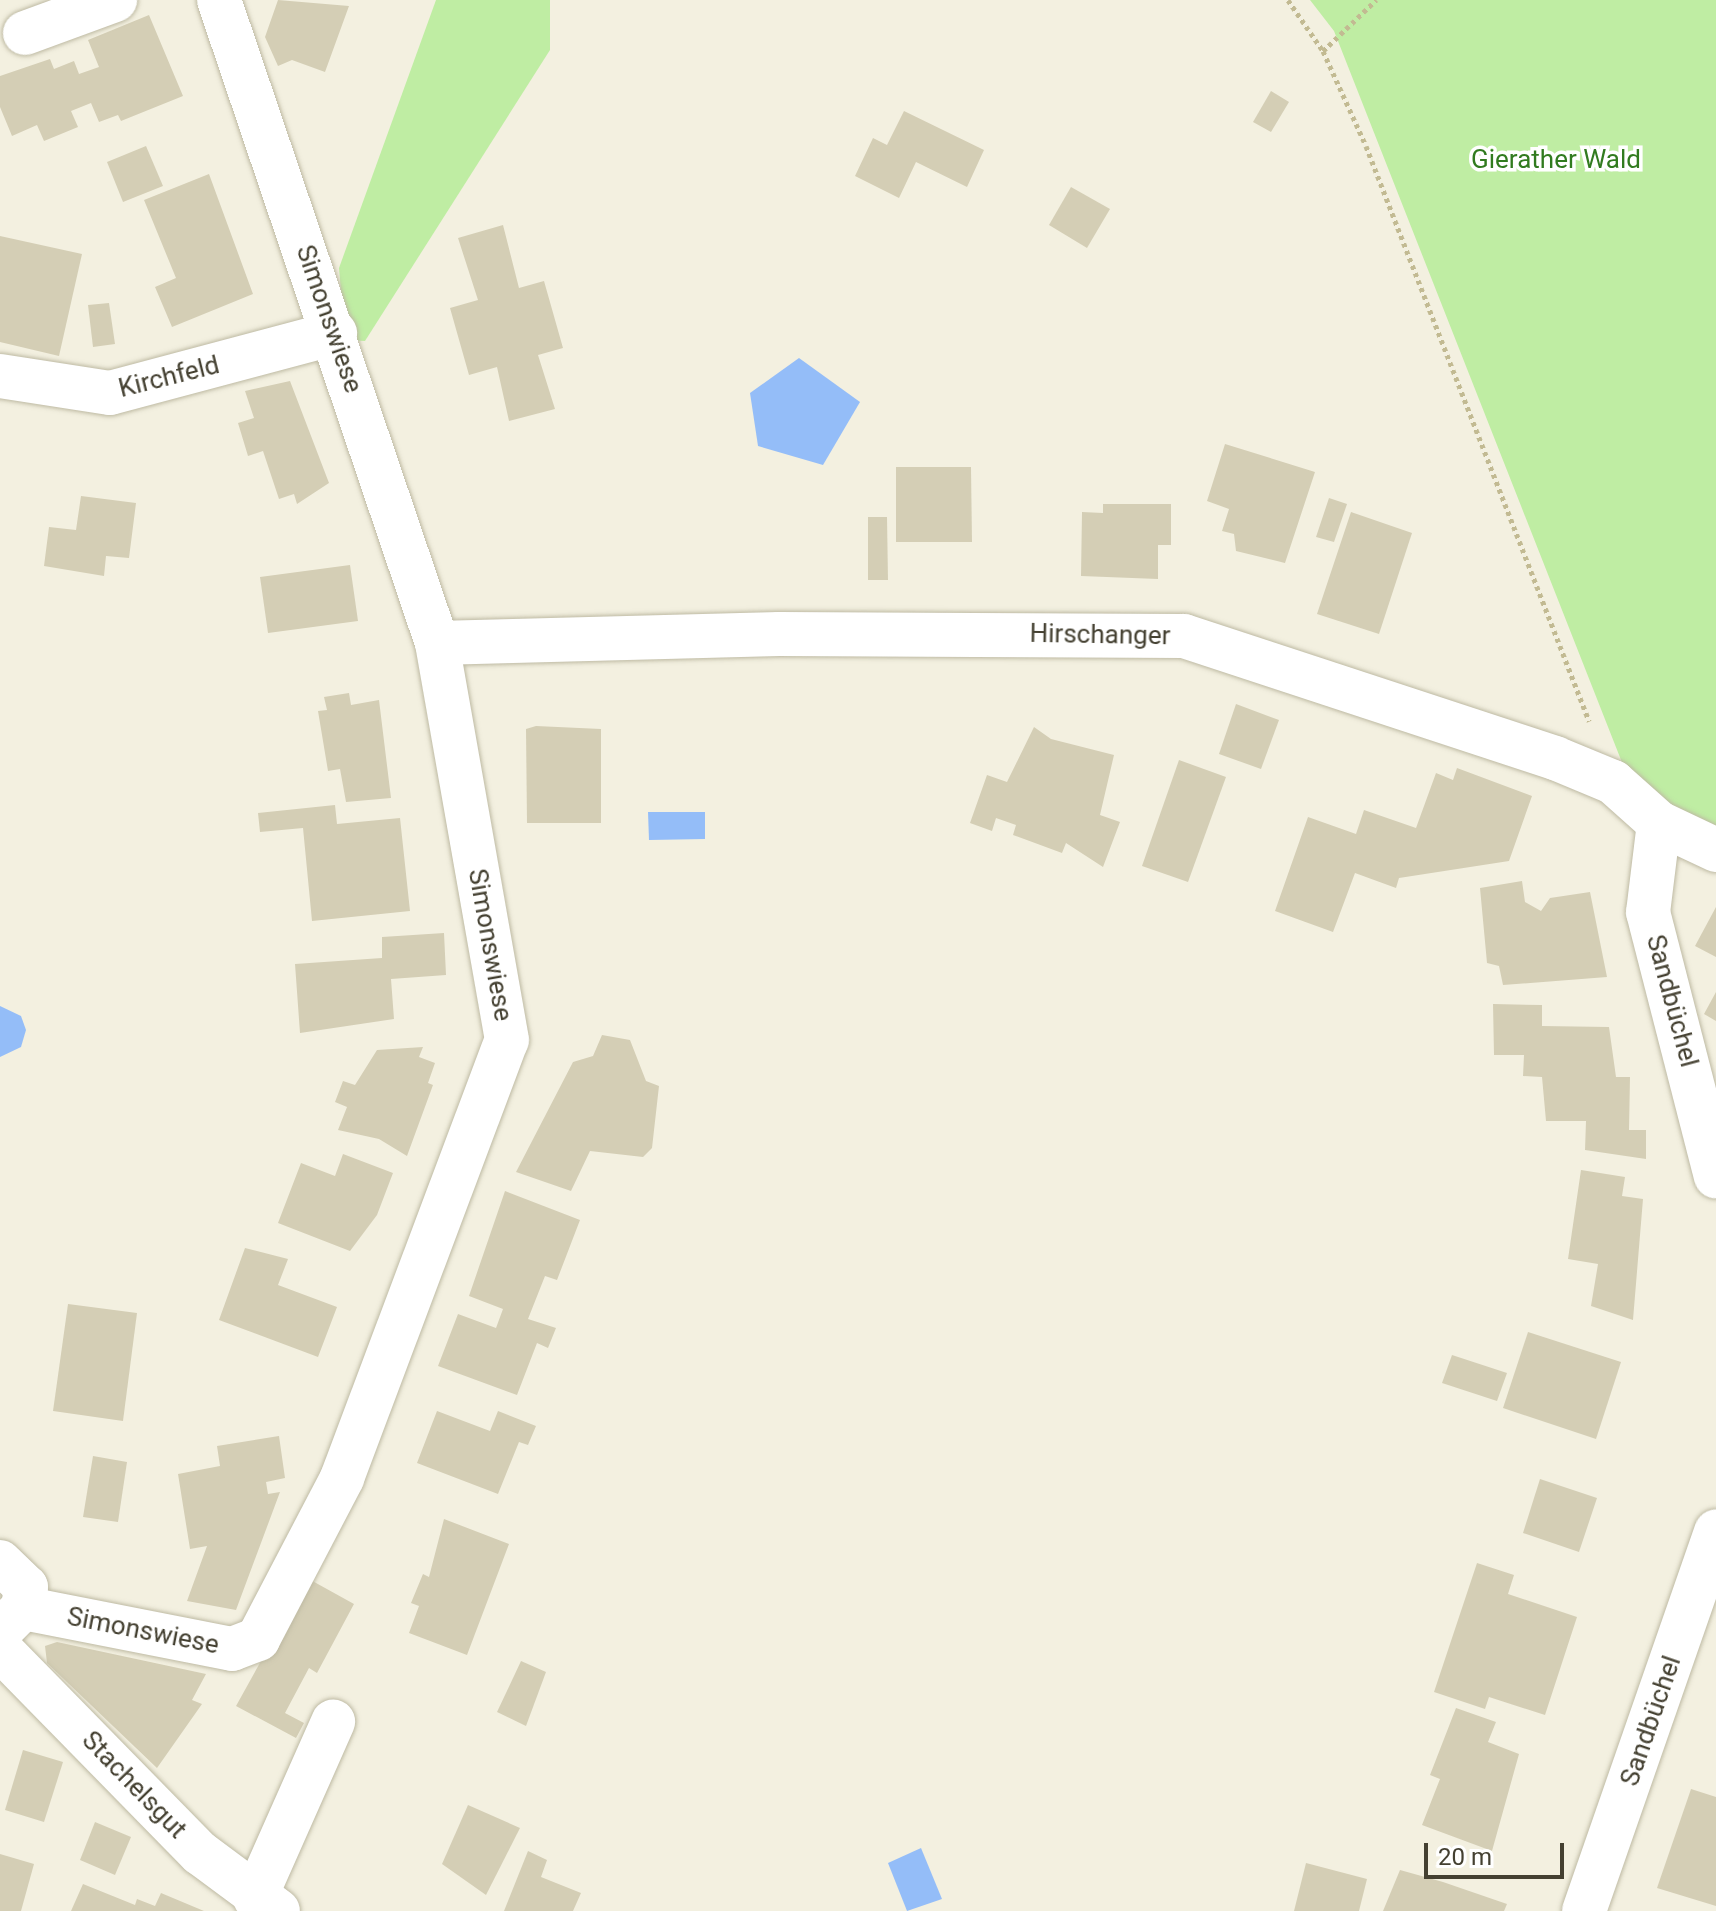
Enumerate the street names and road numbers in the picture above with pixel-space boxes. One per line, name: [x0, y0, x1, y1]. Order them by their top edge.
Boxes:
street label: Simonswiese: [289, 241, 369, 397]
street label: Kirchfeld: [115, 349, 223, 405]
street label: Hirschanger: [1029, 618, 1171, 652]
street label: Simonswiese: [461, 866, 519, 1024]
street label: Sandbüchel: [1639, 931, 1705, 1071]
street label: Simonswiese: [64, 1601, 222, 1661]
street label: Sandbüchel: [1614, 1652, 1688, 1790]
street label: Stachelsgut: [75, 1725, 193, 1845]

